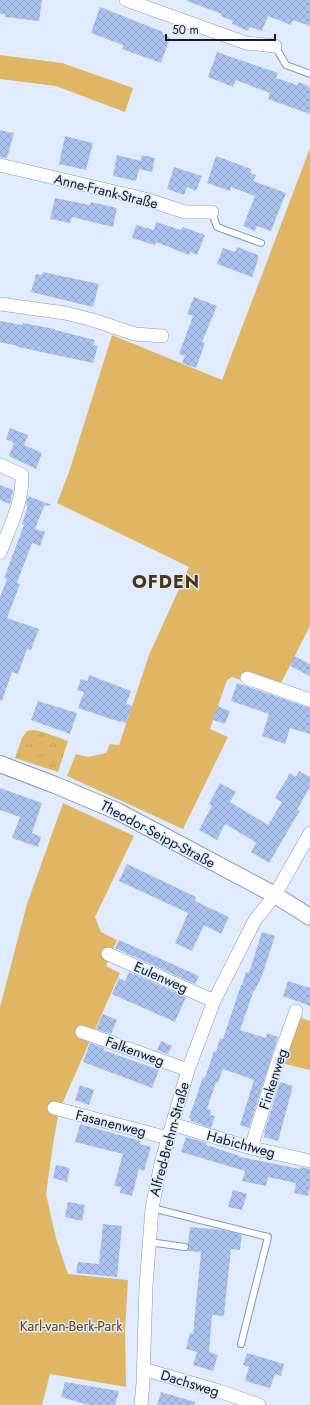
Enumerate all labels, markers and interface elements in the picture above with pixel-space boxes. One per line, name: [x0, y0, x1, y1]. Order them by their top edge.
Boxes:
scale bar: [166, 16, 275, 42]
text: 50 m: [172, 21, 199, 39]
street label: Anne-Frank-Straße: [52, 168, 160, 214]
district label: OFDEN: [132, 569, 200, 595]
street label: Theodor-Seipp-Straße: [97, 795, 219, 873]
street label: Eulenweg: [131, 956, 191, 998]
street label: Falkenweg: [103, 1031, 167, 1071]
street label: Finkenweg: [254, 1046, 292, 1112]
street label: Alfred-Brehm-Straße: [144, 1080, 194, 1198]
street label: Fasanenweg: [74, 1105, 148, 1141]
street label: Habichtweg: [204, 1125, 278, 1163]
park label: Karl-van-Berk-Park: [20, 1316, 123, 1336]
street label: Dachsweg: [158, 1365, 222, 1401]

